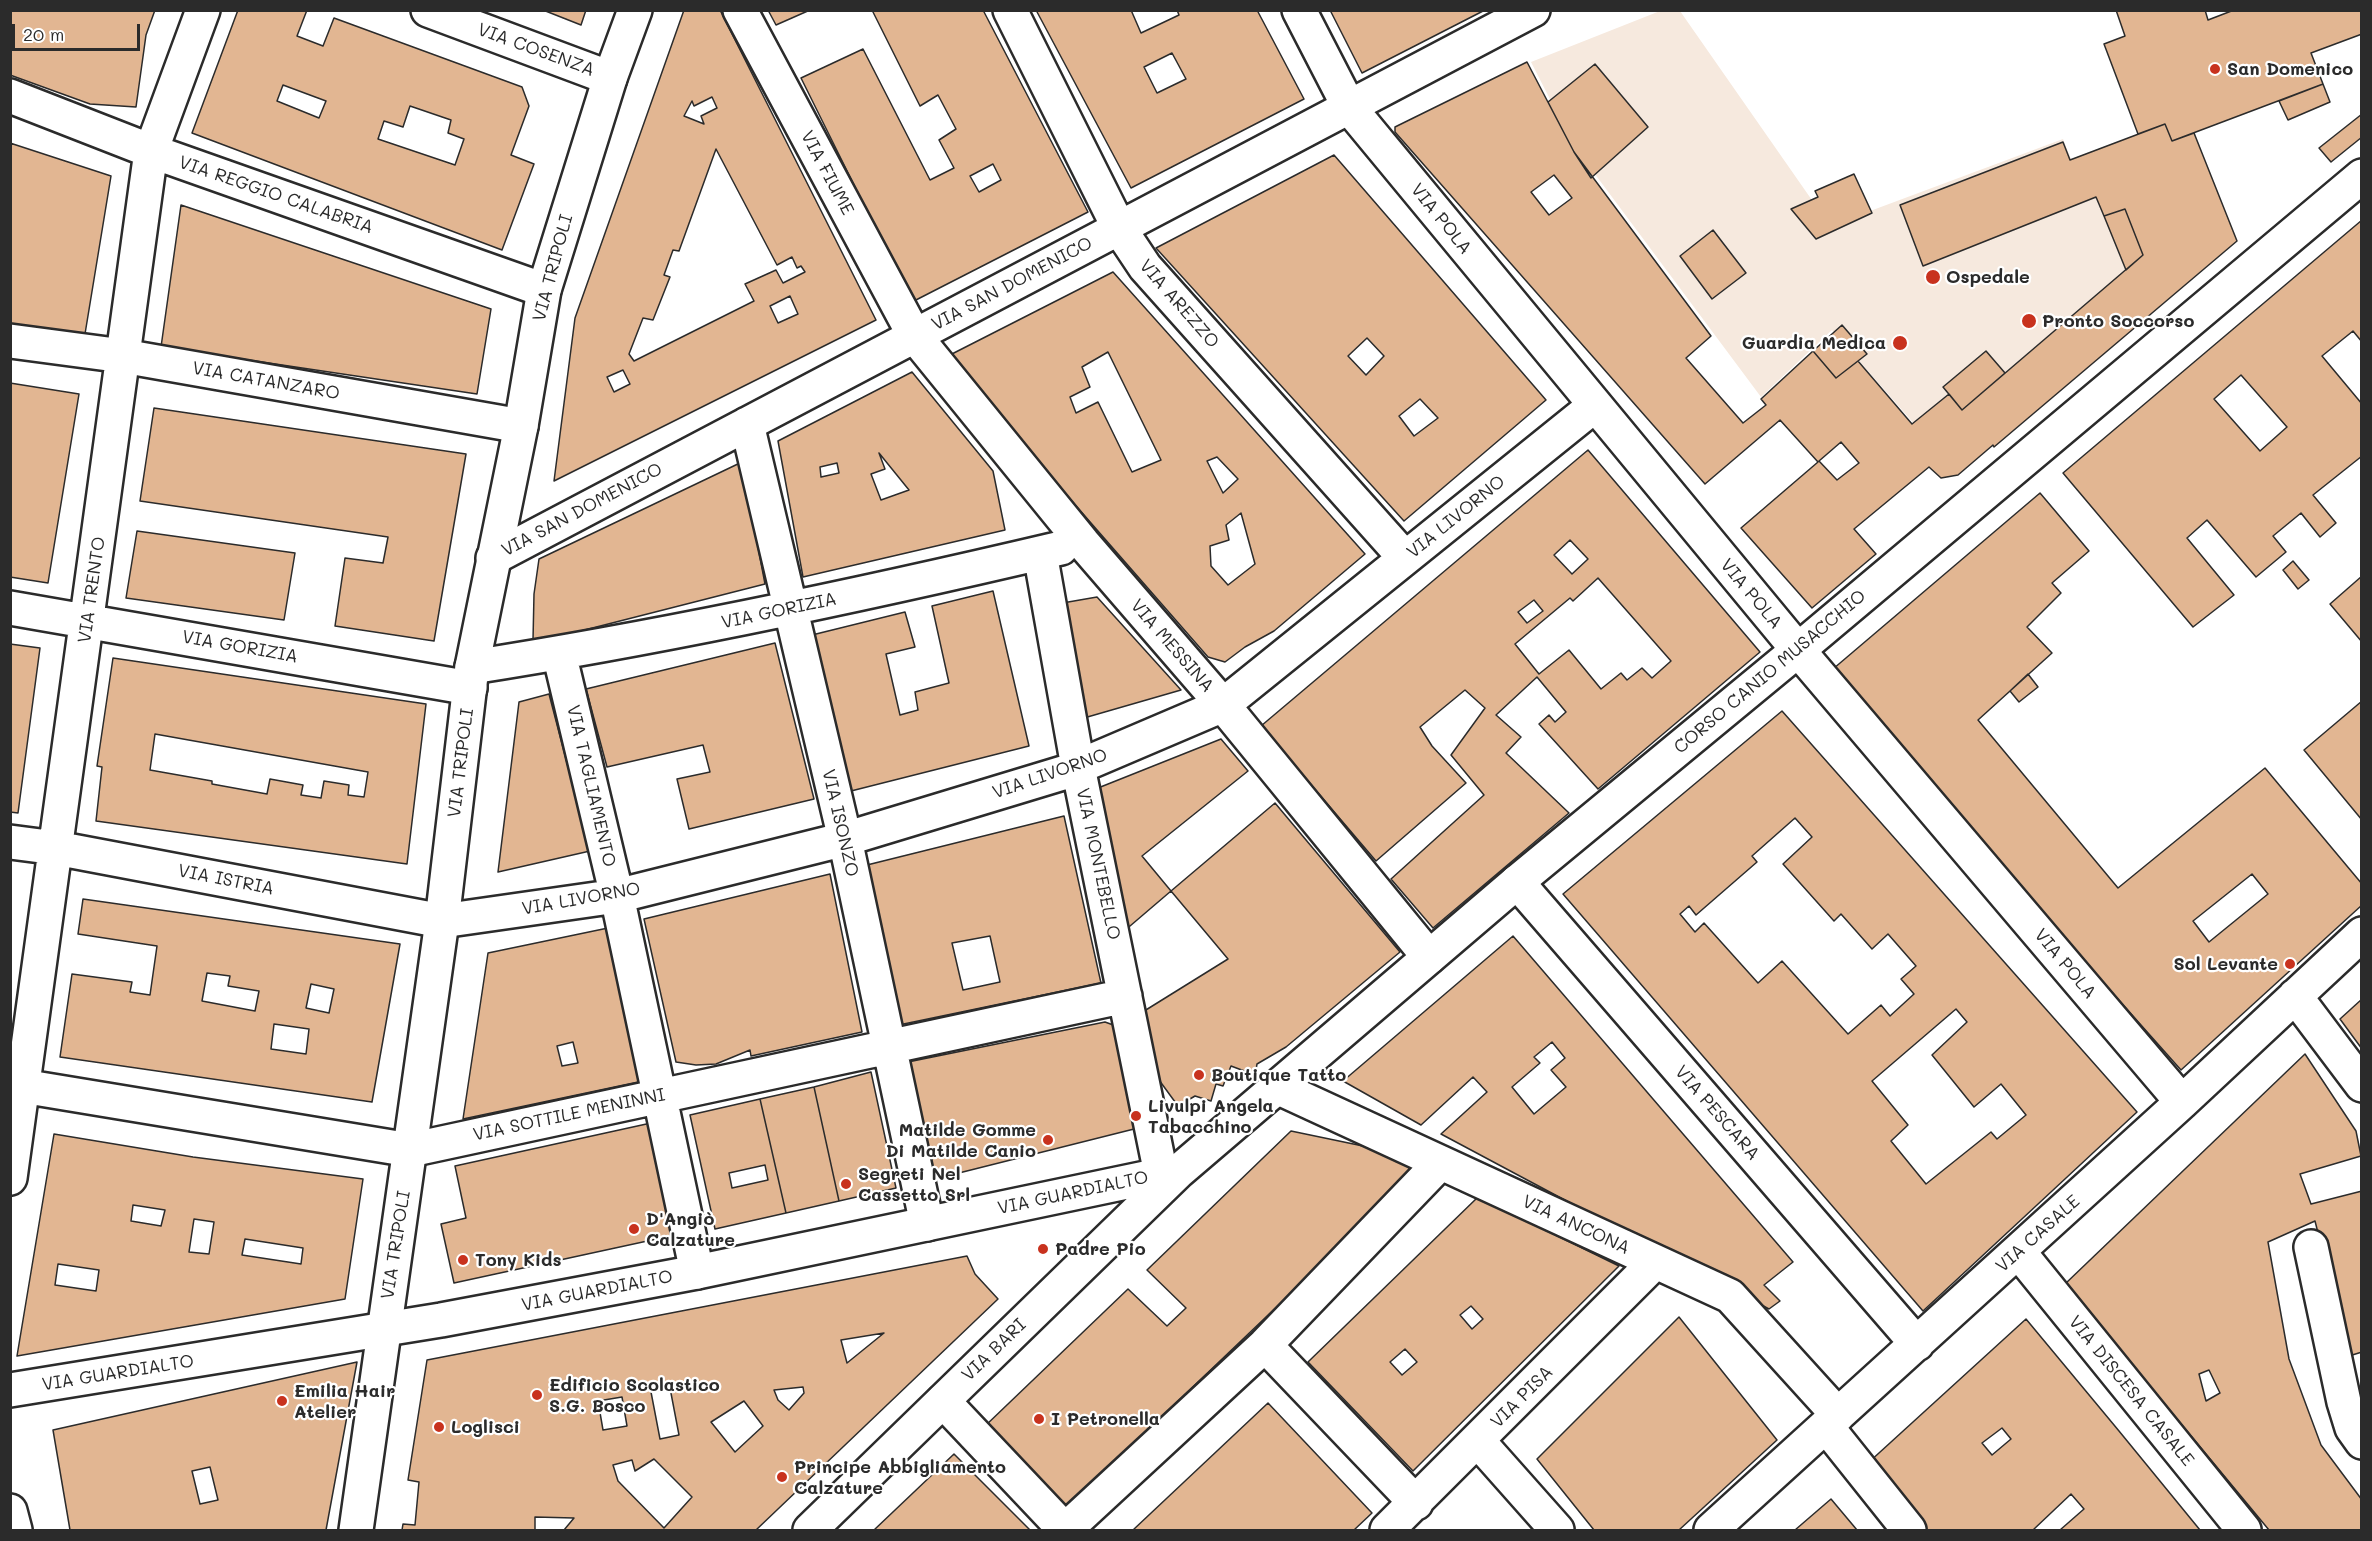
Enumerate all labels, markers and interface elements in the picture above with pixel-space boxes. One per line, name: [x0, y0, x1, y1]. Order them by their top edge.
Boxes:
scale bar: [15, 12, 142, 50]
street label: VIA COSENZA: [474, 19, 598, 81]
text: 20 m: [23, 22, 64, 46]
place label: San Domenico: [2227, 58, 2353, 80]
marker: San Domenico: [2208, 62, 2222, 76]
street label: VIA FIUME: [796, 127, 858, 219]
street label: VIA REGGIO CALABRIA: [176, 152, 376, 238]
street label: VIA POLA: [1406, 179, 1476, 259]
street label: VIA TRIPOLI: [528, 212, 578, 324]
street label: VIA SAN DOMENICO: [928, 232, 1096, 336]
street label: VIA AREZZO: [1135, 255, 1223, 353]
place label: Ospedale: [1946, 266, 2030, 288]
marker: Ospedale: [1924, 268, 1942, 286]
place label: Pronto Soccorso: [2042, 310, 2194, 332]
marker: Pronto Soccorso: [2020, 312, 2038, 330]
place label: Guardia Medica: [1742, 332, 1886, 354]
marker: Guardia Medica: [1891, 334, 1909, 352]
street label: VIA CATANZARO: [191, 357, 341, 405]
street label: VIA SAN DOMENICO: [498, 458, 666, 562]
street label: VIA LIVORNO: [1403, 471, 1509, 563]
street label: VIA TRENTO: [74, 535, 110, 645]
street label: VIA POLA: [1715, 555, 1787, 633]
street label: CORSO CANIO MUSACCHIO: [1670, 585, 1870, 759]
street label: VIA GORIZIA: [719, 588, 839, 634]
street label: VIA MESSINA: [1126, 595, 1218, 697]
street label: VIA GORIZIA: [180, 626, 300, 668]
street label: VIA TAGLIAMENTO: [562, 703, 620, 869]
street label: VIA TRIPOLI: [444, 707, 478, 819]
street label: VIA LIVORNO: [990, 744, 1110, 804]
street label: VIA ISONZO: [817, 767, 863, 879]
street label: VIA MONTEBELLO: [1071, 786, 1125, 942]
street label: VIA ISTRIA: [176, 860, 276, 900]
street label: VIA LIVORNO: [520, 878, 642, 920]
street label: VIA POLA: [2029, 925, 2101, 1003]
place label: Sol Levante: [2173, 953, 2278, 975]
marker: Sol Levante: [2283, 957, 2297, 971]
street label: VIA PESCARA: [1670, 1061, 1764, 1165]
place label: Boutique Tatto: [1211, 1064, 1346, 1086]
marker: Boutique Tatto: [1192, 1068, 1206, 1082]
street label: VIA SOTTILE MENINNI: [471, 1084, 667, 1146]
place label: Livulpi Angela Tabacchino: [1148, 1095, 1274, 1138]
marker: Livulpi Angela Tabacchino: [1129, 1109, 1143, 1123]
place label: Matilde Gomme Di Matilde Canio: [886, 1119, 1036, 1162]
marker: Matilde Gomme Di Matilde Canio: [1041, 1133, 1055, 1147]
place label: Segreti Nel Cassetto Srl: [858, 1163, 970, 1206]
street label: VIA GUARDIALTO: [996, 1166, 1150, 1220]
marker: Segreti Nel Cassetto Srl: [839, 1177, 853, 1191]
street label: VIA TRIPOLI: [377, 1189, 415, 1301]
street label: VIA ANCONA: [1519, 1191, 1633, 1259]
street label: VIA CASALE: [1992, 1191, 2084, 1277]
place label: D'Angiò Calzature: [646, 1208, 735, 1250]
marker: D'Angiò Calzature: [627, 1222, 641, 1236]
place label: Padre Pio: [1055, 1238, 1146, 1260]
marker: Padre Pio: [1036, 1242, 1050, 1256]
place label: Tony Kids: [475, 1249, 562, 1271]
marker: Tony Kids: [456, 1253, 470, 1267]
street label: VIA GUARDIALTO: [520, 1266, 674, 1316]
street label: VIA DISCESA CASALE: [2064, 1311, 2198, 1471]
street label: VIA BARI: [957, 1314, 1031, 1386]
street label: VIA GUARDIALTO: [41, 1350, 195, 1396]
street label: VIA PISA: [1486, 1361, 1558, 1433]
place label: Edificio Scolastico S.G. Bosco: [549, 1374, 720, 1416]
place label: Emilia Hair Atelier: [294, 1380, 395, 1422]
marker: Edificio Scolastico S.G. Bosco: [530, 1388, 544, 1402]
marker: Emilia Hair Atelier: [275, 1394, 289, 1408]
place label: I Petronella: [1051, 1408, 1160, 1430]
marker: I Petronella: [1032, 1412, 1046, 1426]
place label: Loglisci: [451, 1416, 520, 1438]
marker: Loglisci: [432, 1420, 446, 1434]
place label: Principe Abbigliamento Calzature: [794, 1456, 1006, 1498]
marker: Principe Abbigliamento Calzature: [775, 1470, 789, 1484]

